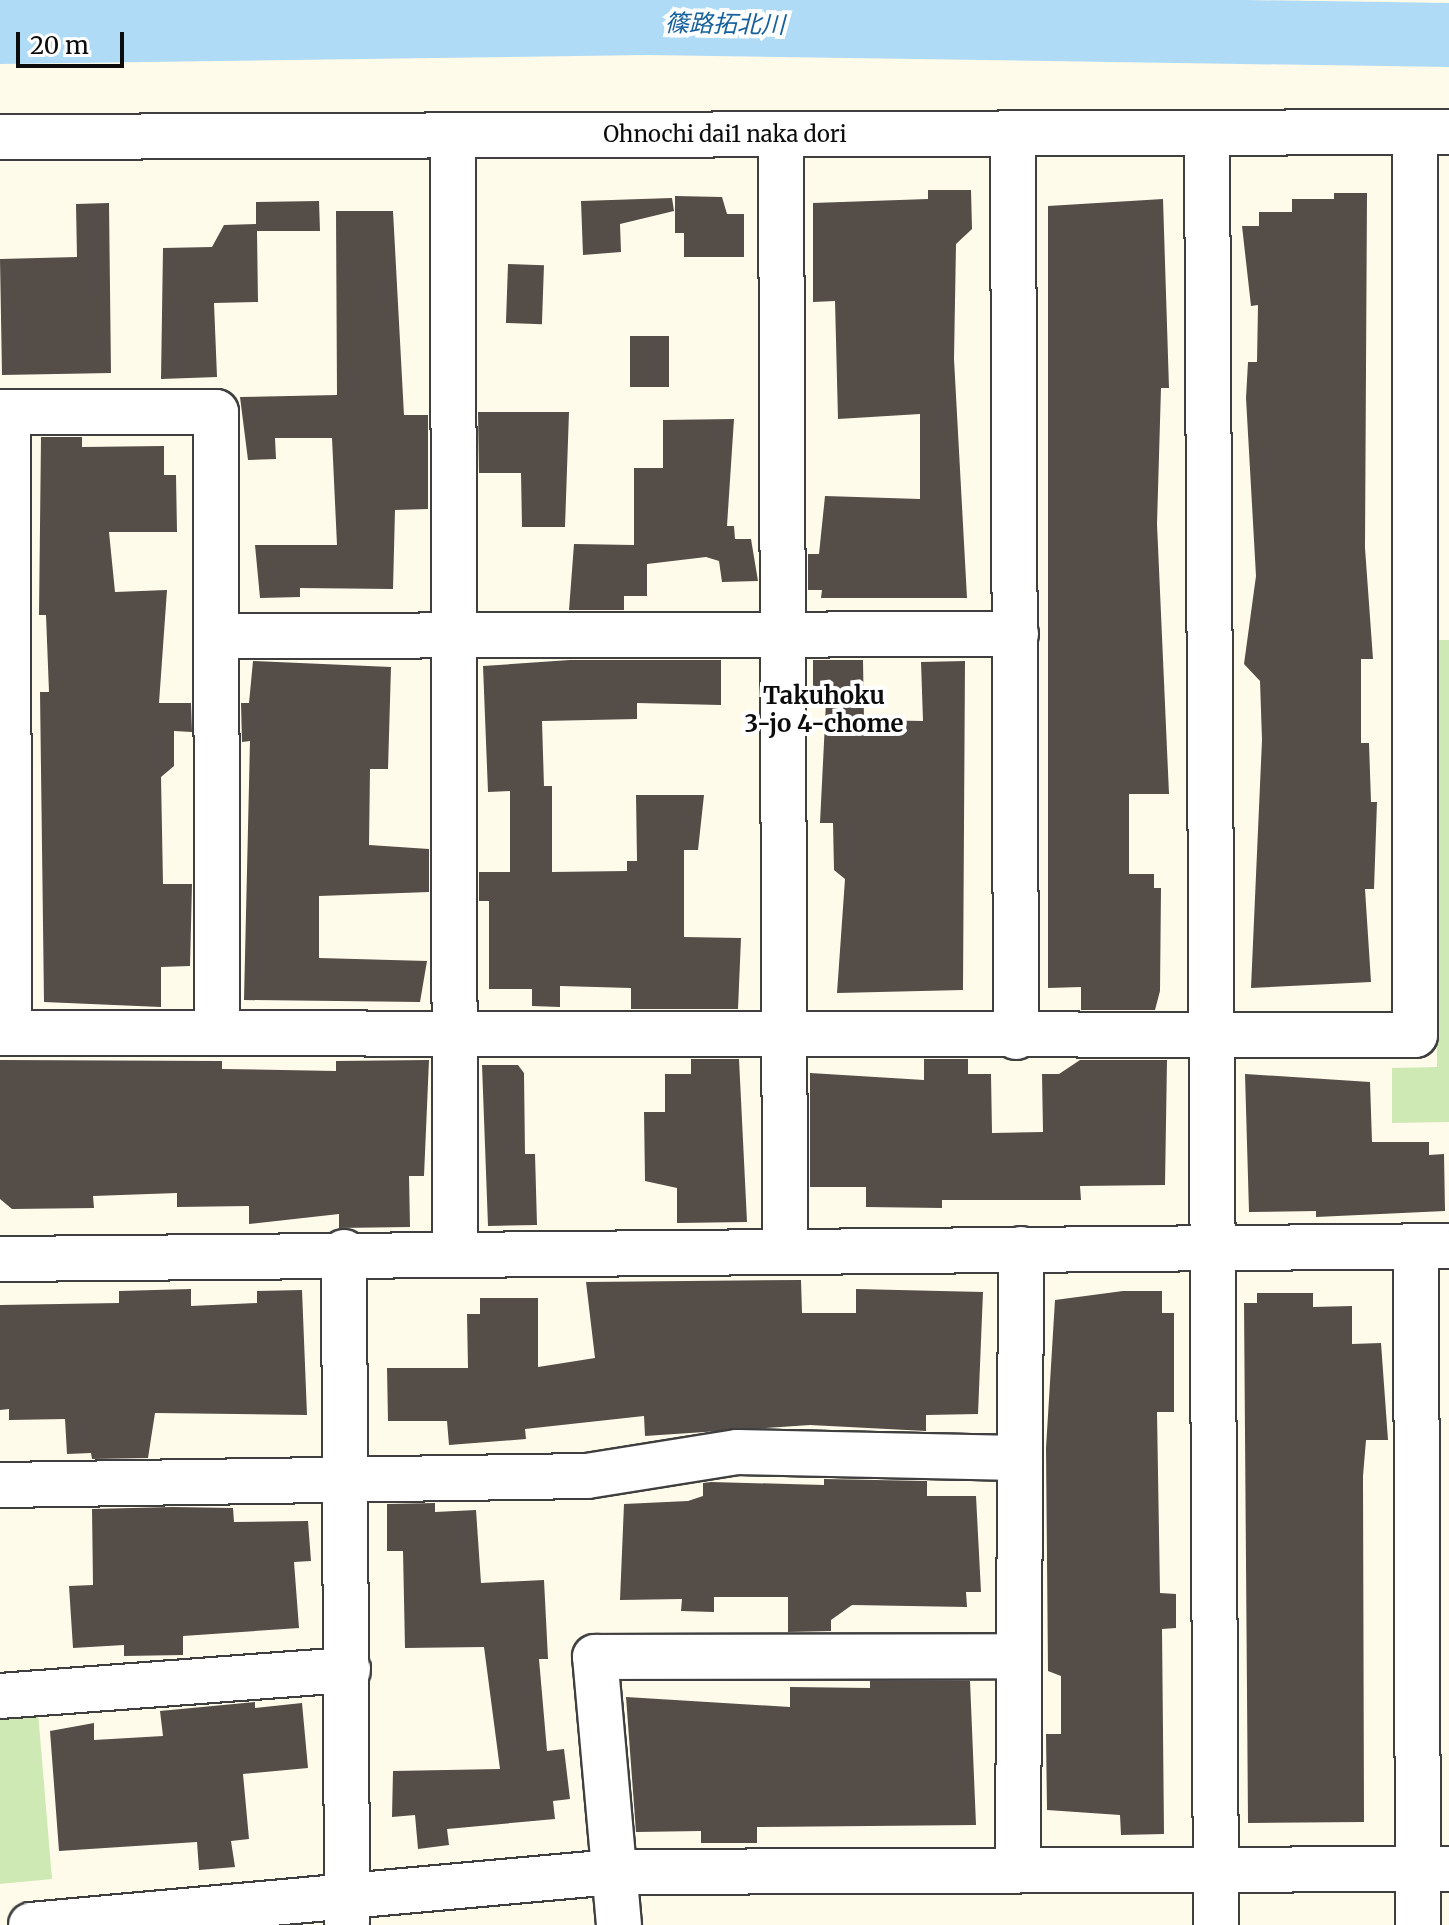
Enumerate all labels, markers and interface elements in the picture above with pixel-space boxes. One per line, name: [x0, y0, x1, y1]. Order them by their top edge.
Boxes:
water label: 篠路拓北川: [665, 9, 785, 39]
scale bar: [20, 16, 128, 66]
text: 20 m: [30, 30, 89, 61]
street label: Ohnochi dai1 naka dori: [603, 122, 847, 148]
district label: Takuhoku 3-jo 4-chome: [744, 682, 904, 738]

